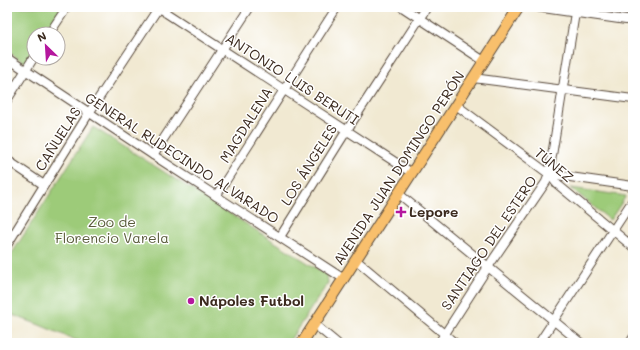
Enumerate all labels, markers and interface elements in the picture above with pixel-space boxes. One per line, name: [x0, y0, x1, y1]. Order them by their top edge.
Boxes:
north arrow: [26, 26, 66, 66]
text: N: [35, 28, 49, 45]
street label: ANTONIO LUIS BERUTI: [222, 28, 362, 129]
street label: AVENIDA JUAN DOMINGO PERÓN: [329, 67, 469, 268]
street label: MAGDALENA: [215, 83, 276, 166]
street label: GENERAL RUDECINDO ALVARADO: [82, 88, 283, 228]
street label: CAÑUELAS: [30, 103, 85, 174]
street label: LOS ÁNGELES: [276, 120, 341, 209]
street label: TÚNEZ: [531, 143, 578, 186]
street label: SANTIAGO DEL ESTERO: [436, 172, 541, 314]
place label: Lepore: [409, 202, 458, 221]
marker: Lepore: [396, 207, 406, 217]
park label: Zoo de Florencio Varela: [55, 212, 169, 247]
place label: Nápoles Futbol: [199, 291, 304, 310]
marker: Nápoles Futbol: [186, 296, 196, 306]

